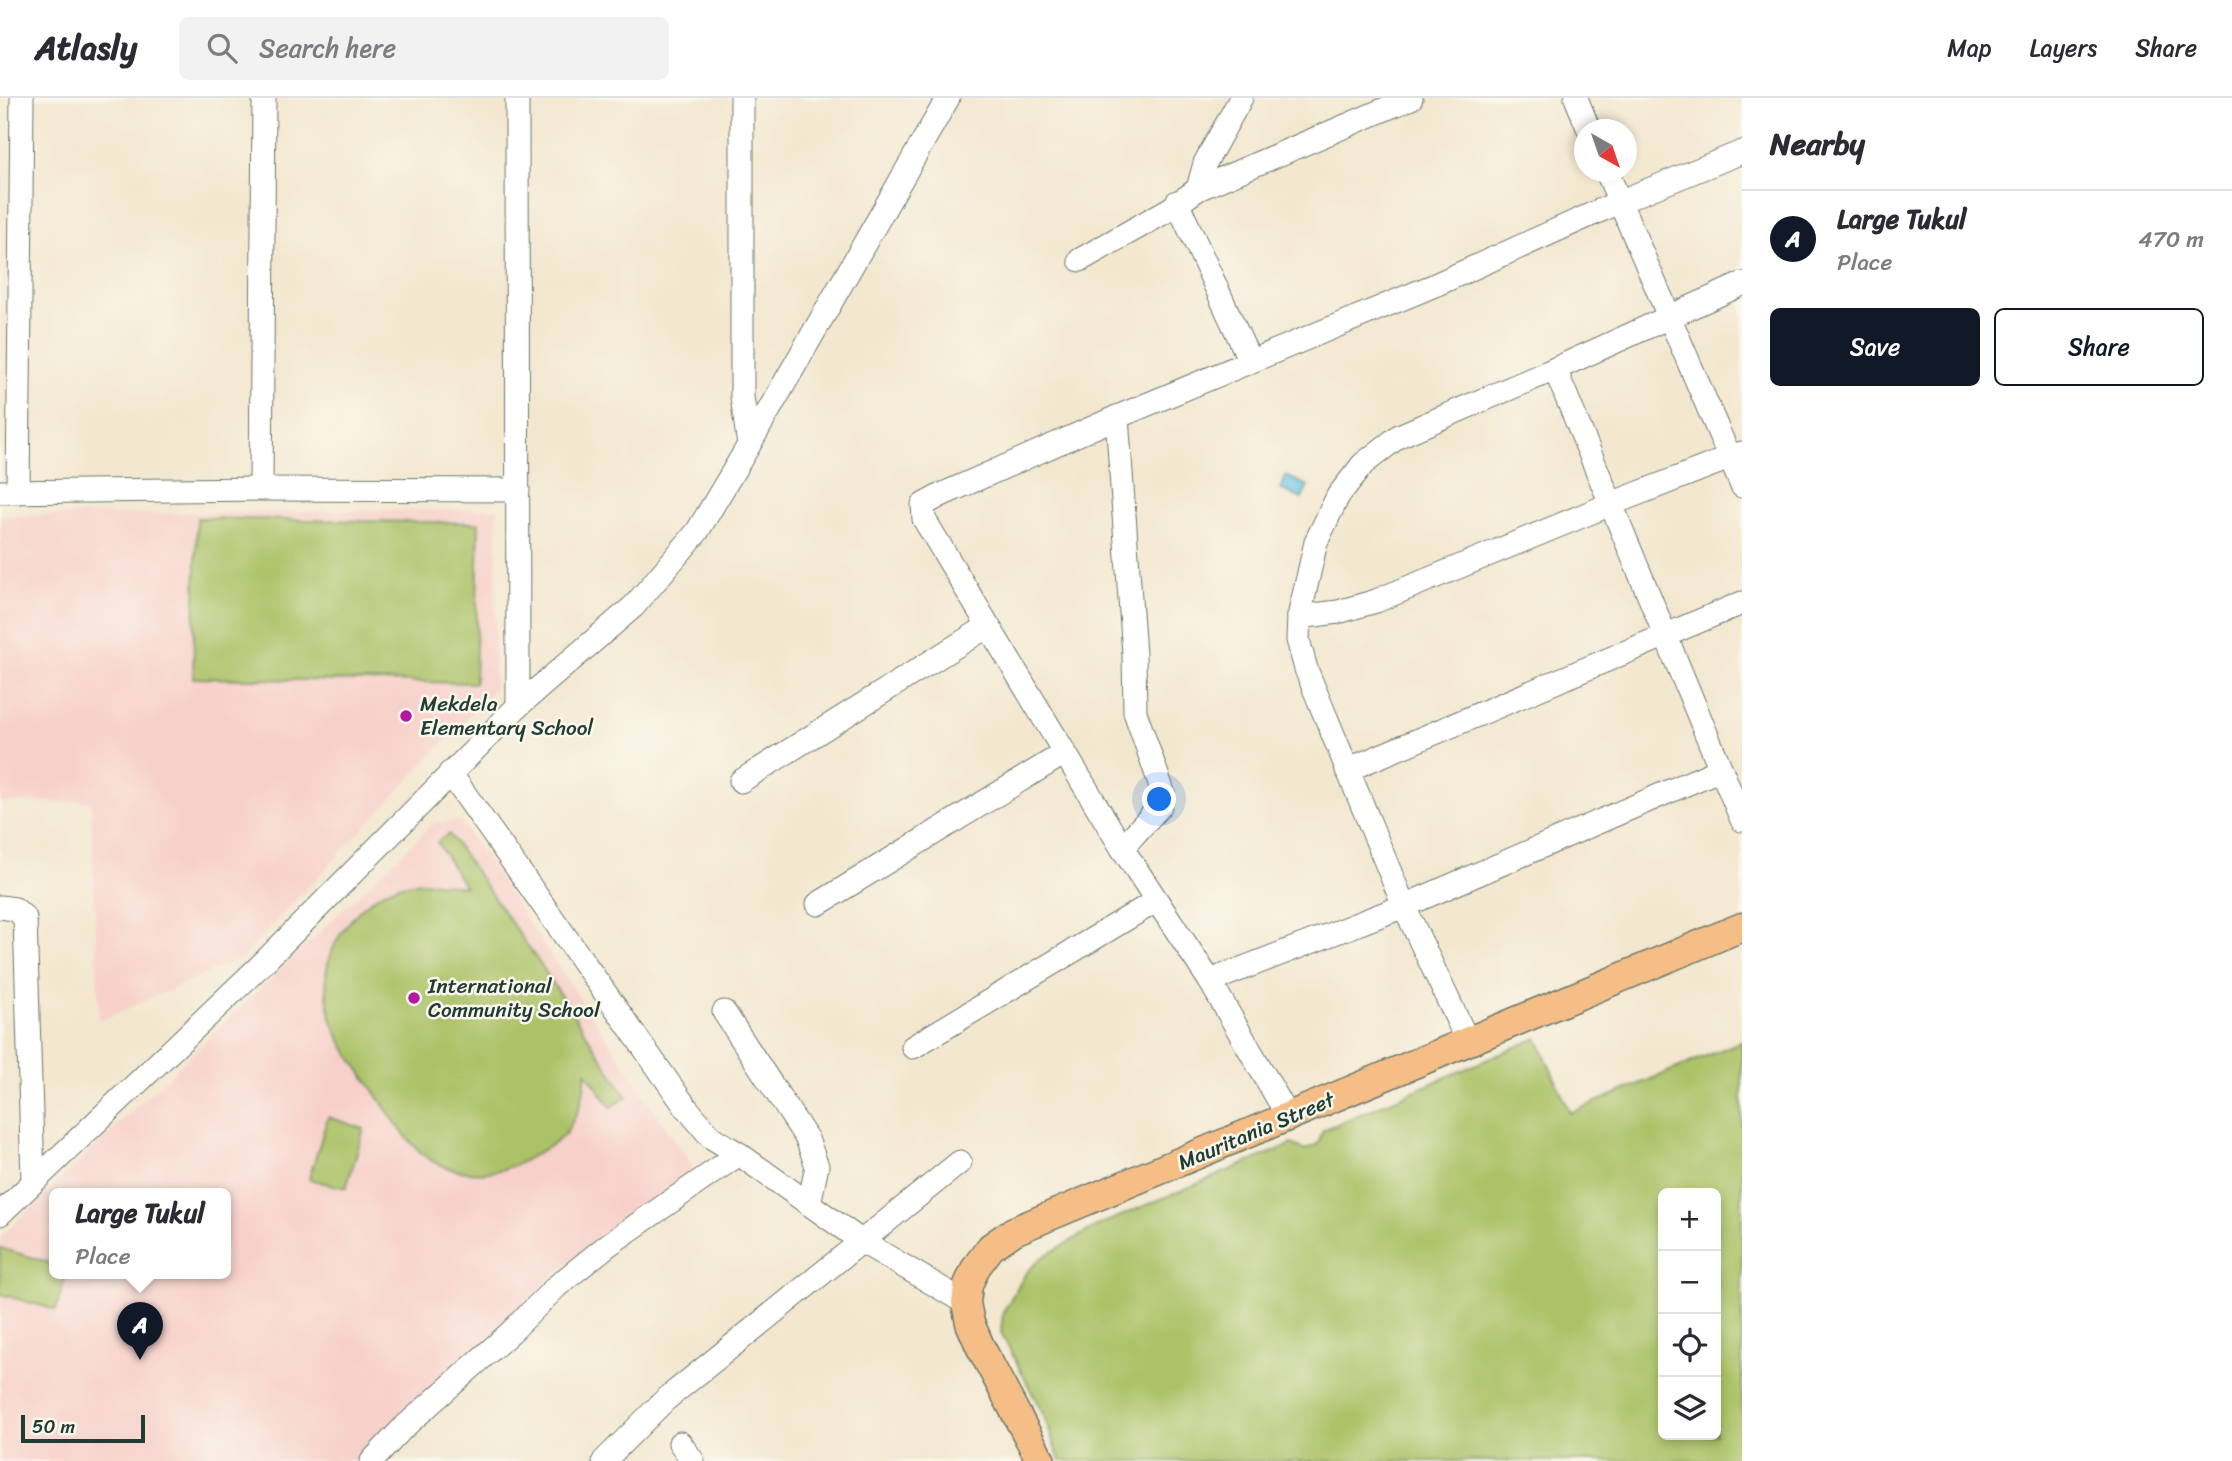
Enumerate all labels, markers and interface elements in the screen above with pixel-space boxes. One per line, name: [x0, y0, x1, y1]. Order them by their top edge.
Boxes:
search box: [179, 17, 669, 80]
text: Atlasly: [35, 19, 137, 77]
text: Search here: [259, 25, 396, 71]
text: Map: [1947, 27, 1992, 69]
text: Layers: [2030, 27, 2097, 69]
text: Share: [2135, 27, 2197, 69]
icon: search: [203, 29, 241, 67]
text: Nearby: [1770, 117, 1865, 171]
north arrow: [1574, 119, 1637, 182]
text: Large Tukul: [1837, 196, 1967, 242]
text: A: [1785, 219, 1801, 260]
text: 470 m: [2138, 219, 2204, 260]
text: Place: [1837, 242, 1892, 283]
button: Save: [1770, 308, 1980, 386]
button: Share: [1994, 308, 2204, 386]
place label: Mekdela Elementary School: [420, 685, 594, 747]
marker: Mekdela Elementary School: [398, 708, 414, 724]
your location: [1142, 782, 1176, 816]
place label: International Community School: [427, 967, 601, 1029]
marker: International Community School: [406, 990, 422, 1006]
street label: Mauritania Street: [1172, 1080, 1342, 1181]
popup: [49, 1188, 231, 1279]
map controls: [1658, 1188, 1721, 1440]
button: +: [1658, 1188, 1721, 1251]
text: Large Tukul: [75, 1190, 205, 1236]
text: Place: [75, 1236, 131, 1277]
button: −: [1658, 1251, 1721, 1314]
pin: A: [117, 1302, 163, 1360]
button: locate: [1658, 1314, 1721, 1377]
button: layers: [1658, 1377, 1721, 1440]
text: 50 m: [32, 1410, 75, 1443]
scale bar: [21, 1412, 145, 1444]

